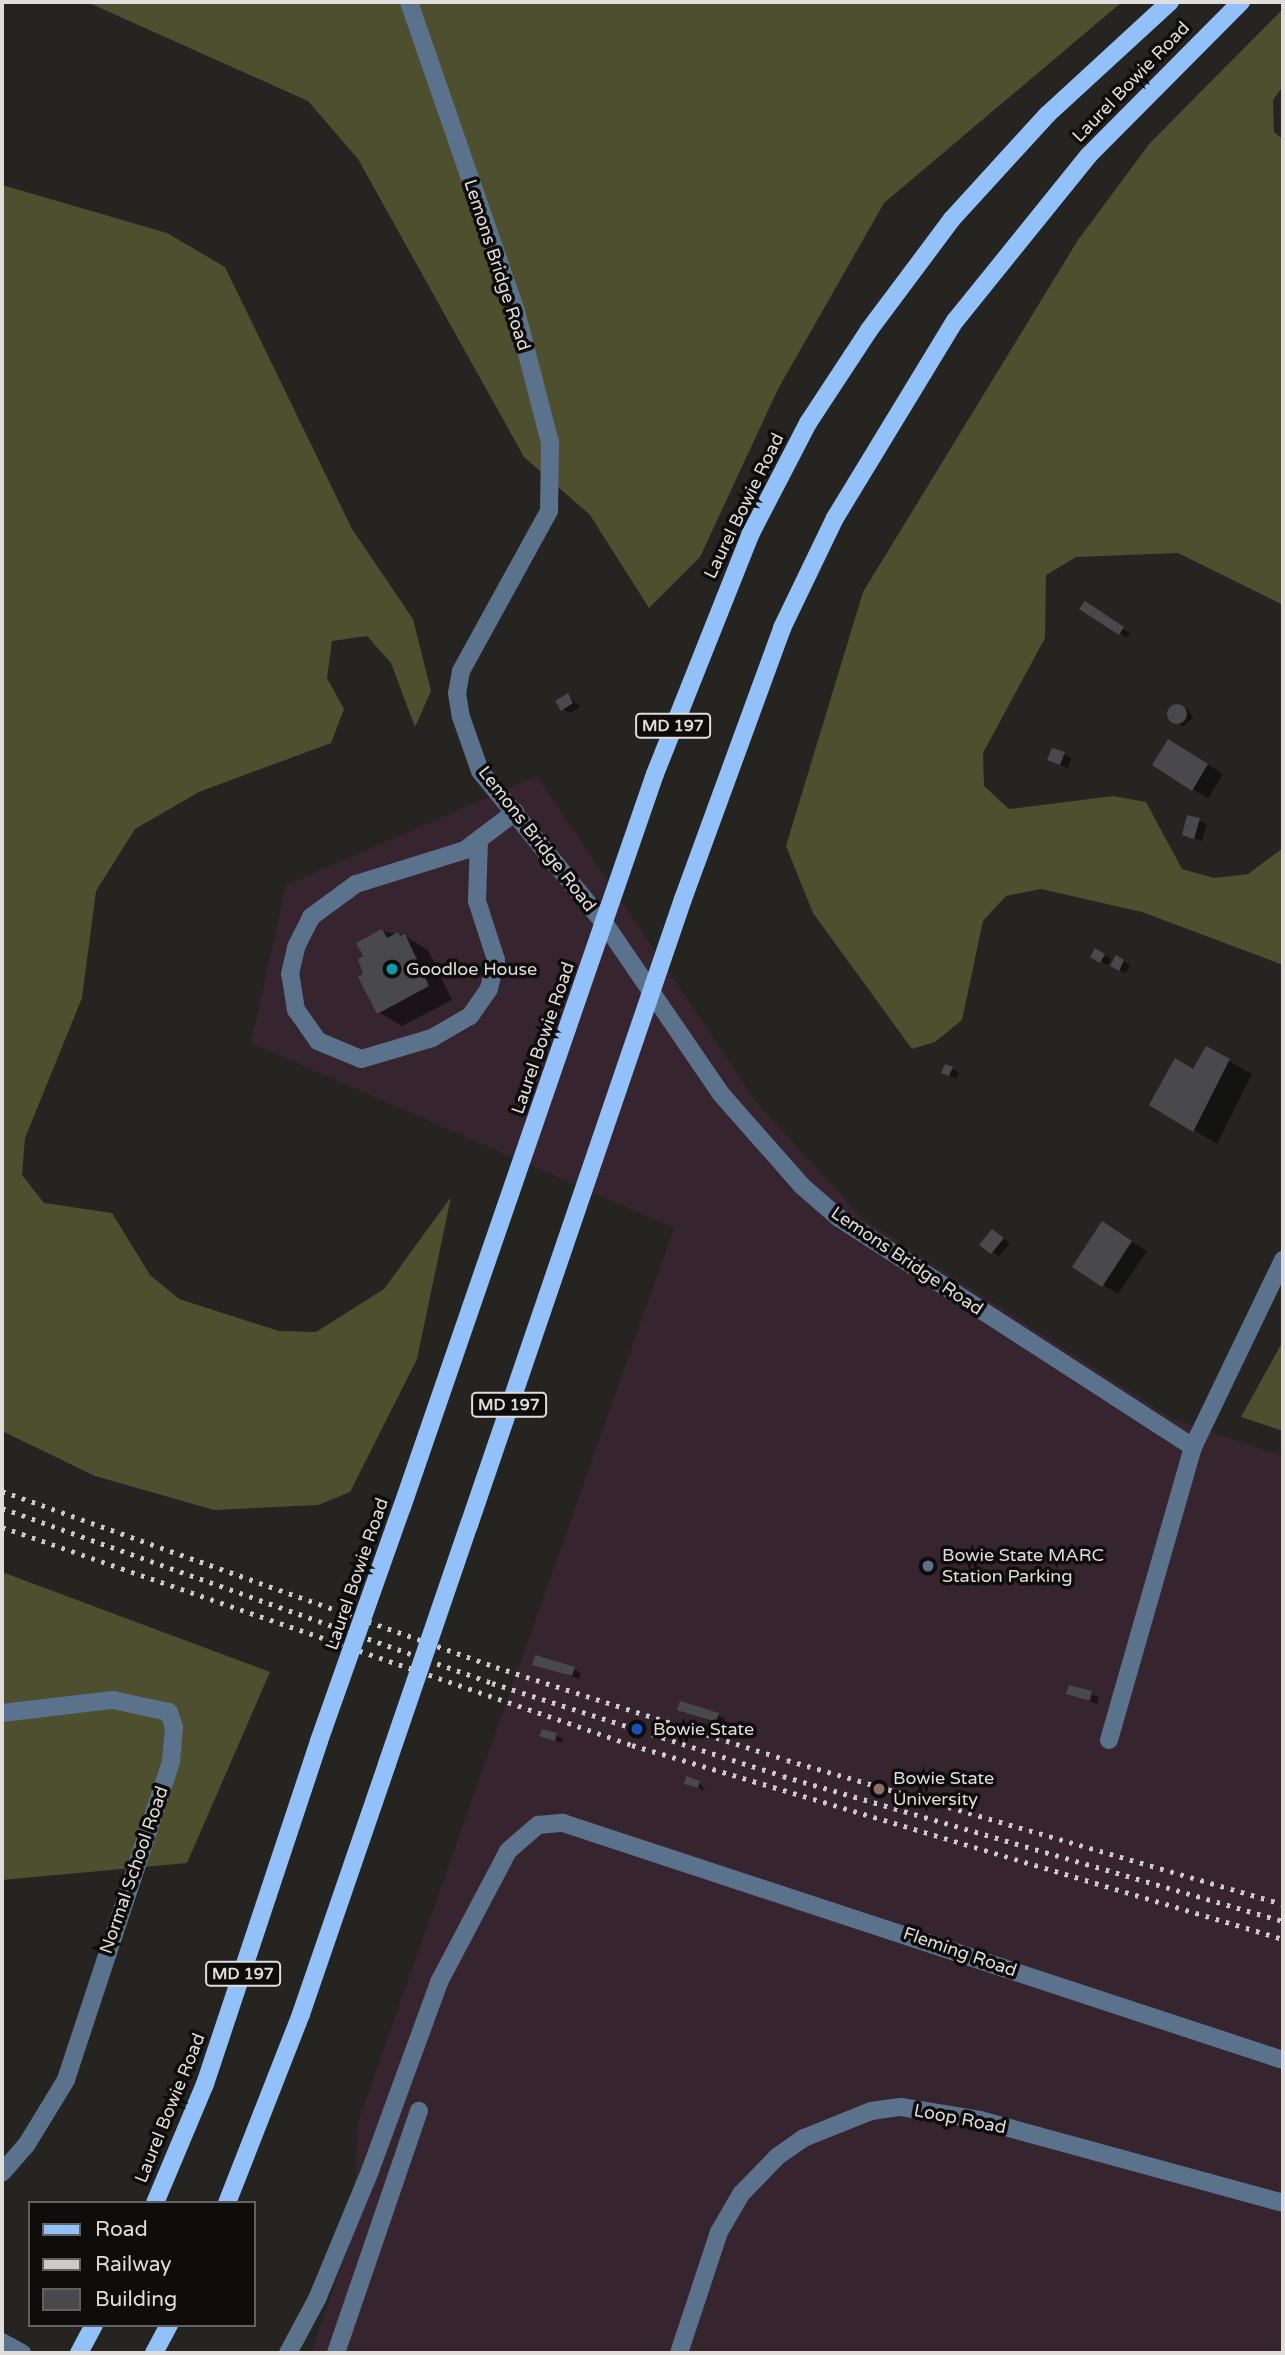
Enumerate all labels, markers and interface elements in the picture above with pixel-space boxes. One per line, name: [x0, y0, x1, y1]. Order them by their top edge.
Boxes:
street label: Laurel Bowie Road: [1068, 17, 1194, 147]
street label: Lemons Bridge Road: [459, 177, 535, 353]
street label: Laurel Bowie Road: [699, 430, 789, 582]
road number: MD 197: [634, 713, 712, 738]
street label: Lemons Bridge Road: [473, 762, 601, 916]
place label: Goodloe House: [406, 958, 537, 980]
street label: Laurel Bowie Road: [507, 959, 579, 1117]
marker: Goodloe House: [384, 961, 400, 977]
street label: Lemons Bridge Road: [827, 1202, 987, 1320]
road number: MD 197: [470, 1392, 548, 1418]
street label: Laurel Bowie Road: [321, 1495, 393, 1653]
place label: Bowie State MARC Station Parking: [942, 1545, 1104, 1588]
marker: Bowie State MARC Station Parking: [920, 1558, 936, 1574]
place label: Bowie State: [653, 1718, 754, 1740]
marker: Bowie State: [627, 1719, 647, 1739]
place label: Bowie State University: [893, 1768, 994, 1810]
marker: Bowie State University: [871, 1781, 887, 1797]
street label: Normal School Road: [95, 1783, 173, 1957]
street label: Fleming Road: [900, 1922, 1020, 1982]
road number: MD 197: [204, 1962, 282, 1986]
street label: Laurel Bowie Road: [130, 2030, 210, 2186]
street label: Loop Road: [912, 2099, 1008, 2139]
legend: [28, 2201, 256, 2327]
text: Road: [95, 2217, 148, 2242]
text: Railway: [95, 2252, 172, 2277]
text: Building: [95, 2287, 177, 2312]

